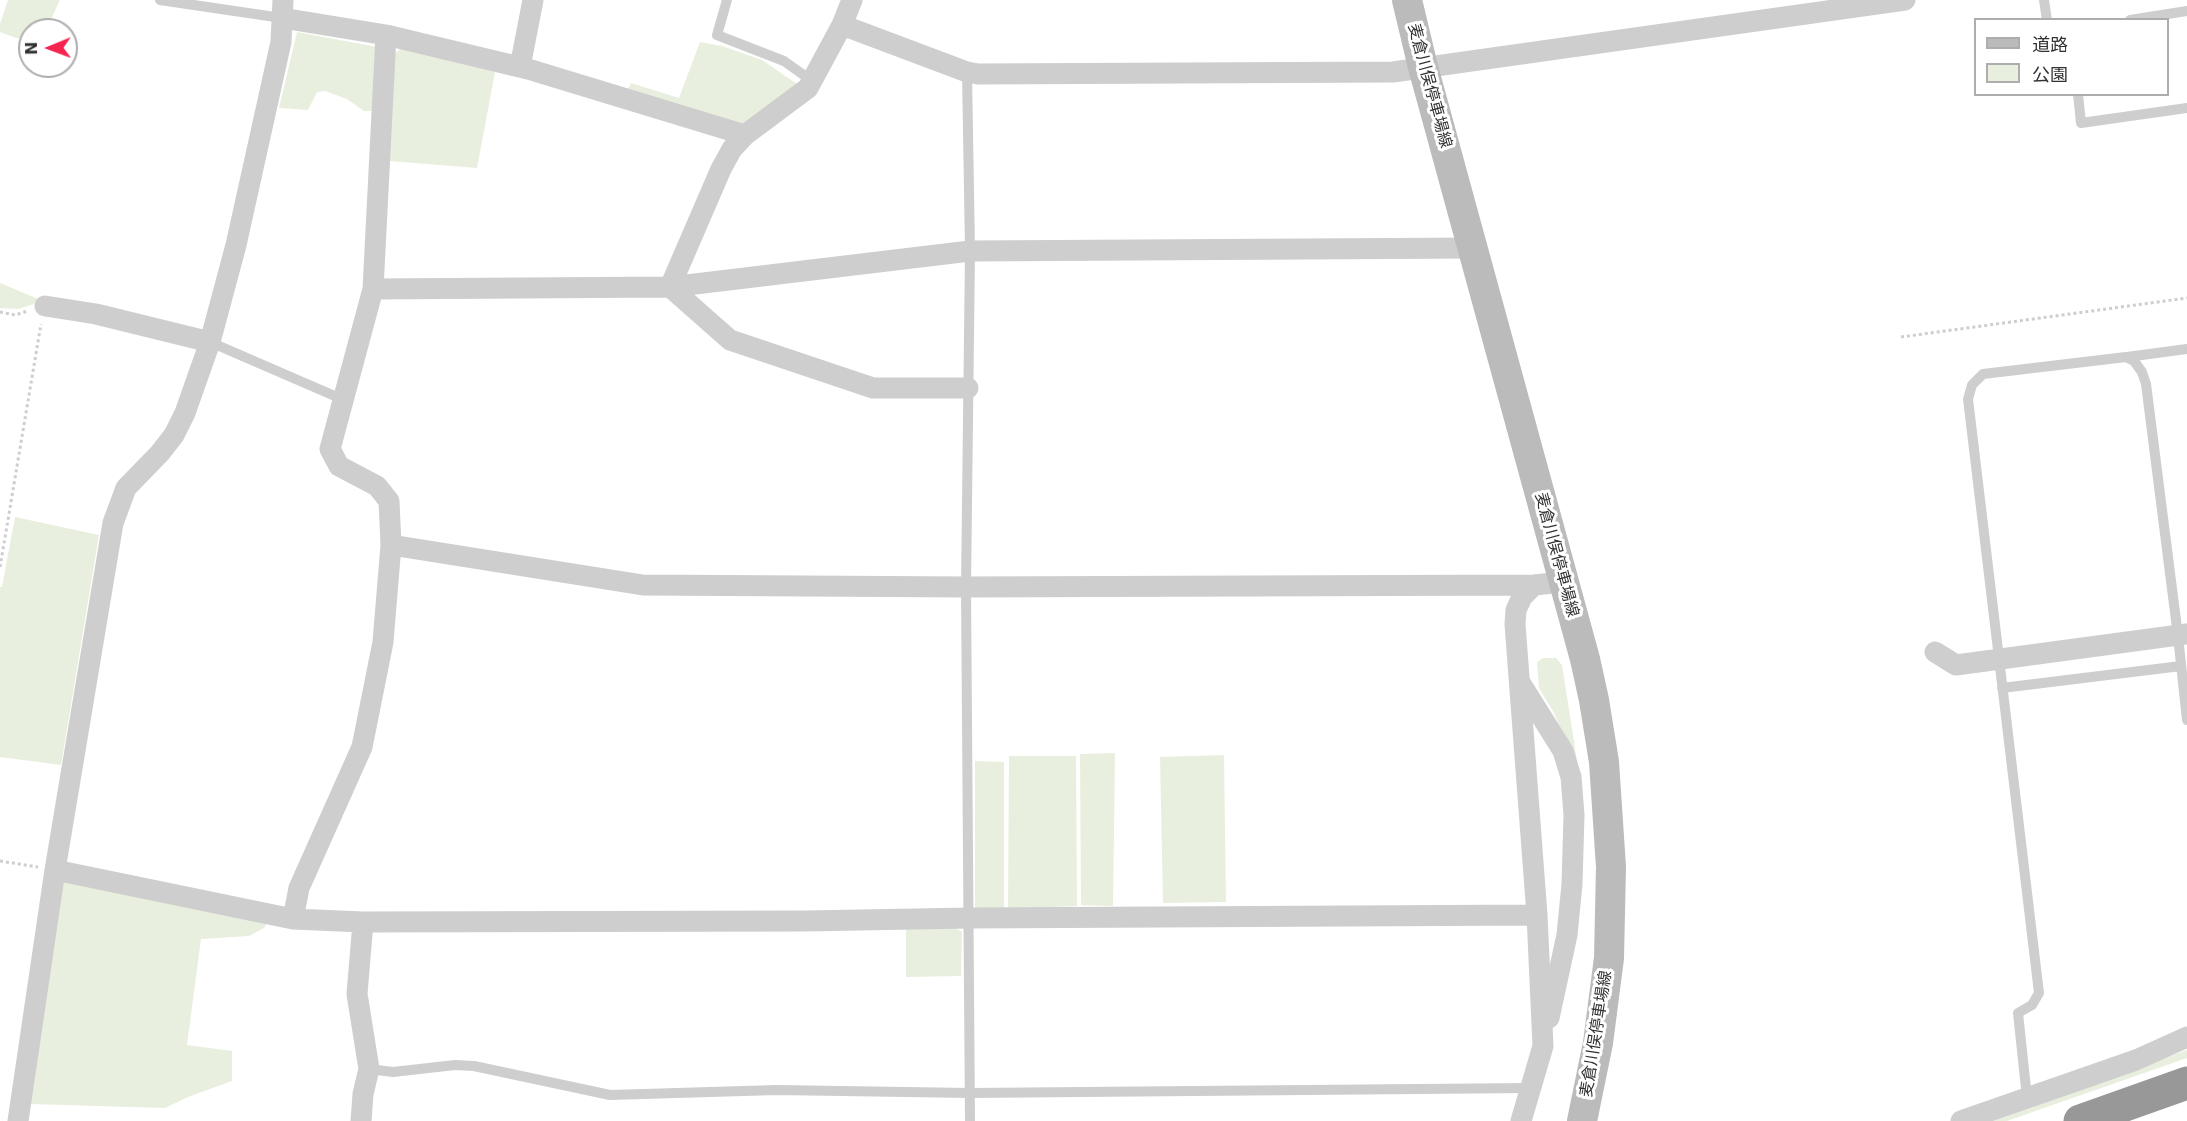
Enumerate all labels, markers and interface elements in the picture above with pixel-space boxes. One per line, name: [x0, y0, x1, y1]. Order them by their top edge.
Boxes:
north arrow: [18, 18, 78, 78]
legend: [1974, 18, 2169, 96]
street label: 麦倉川俣停車場線: [1403, 22, 1455, 150]
text: 道路: [2032, 34, 2068, 55]
text: N: [22, 41, 41, 55]
text: 公園: [2032, 64, 2068, 85]
street label: 麦倉川俣停車場線: [1530, 491, 1582, 619]
street label: 麦倉川俣停車場線: [1578, 969, 1616, 1099]

